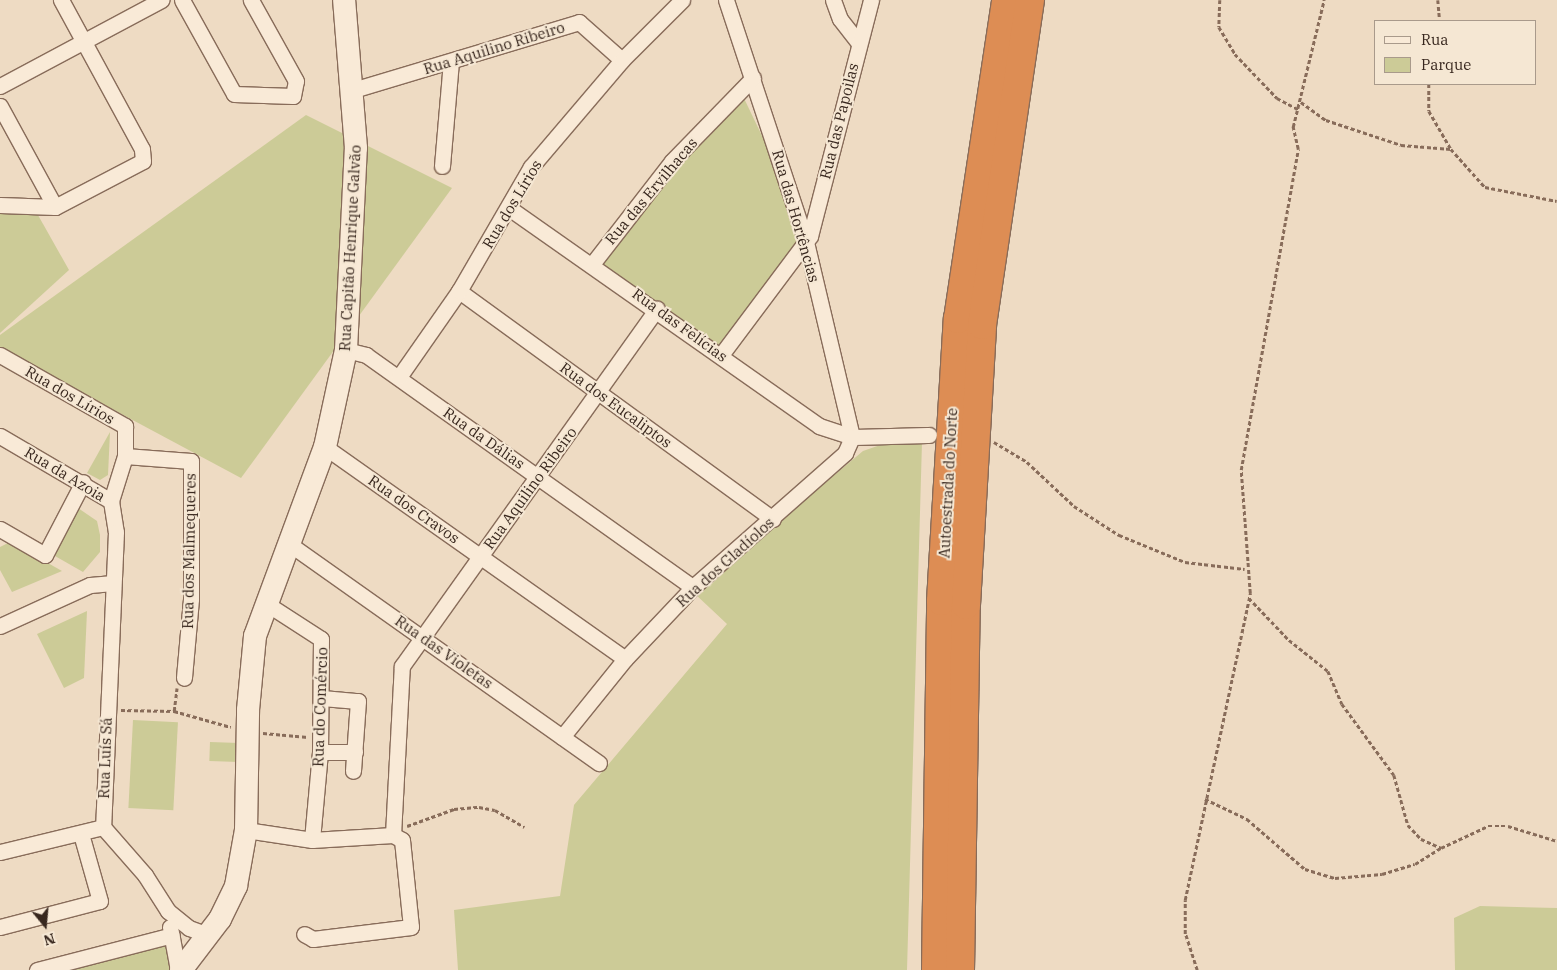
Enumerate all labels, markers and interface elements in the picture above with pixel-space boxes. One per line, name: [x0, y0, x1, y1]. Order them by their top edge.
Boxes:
street label: Rua Aquilino Ribeiro: [421, 18, 567, 78]
legend: [1374, 20, 1537, 85]
text: Rua: [1421, 30, 1448, 49]
text: Parque: [1421, 55, 1471, 74]
street label: Rua das Papoilas: [816, 61, 862, 181]
street label: Rua das Ervilhacas: [601, 134, 701, 248]
street label: Rua Capitão Henrique Galvão: [336, 144, 364, 352]
street label: Rua das Hortências: [768, 148, 824, 284]
street label: Rua dos Lírios: [479, 156, 545, 252]
street label: Rua das Felícias: [629, 284, 731, 366]
street label: Rua dos Eucaliptos: [557, 358, 675, 452]
street label: Rua dos Lírios: [22, 362, 118, 428]
street label: Rua da Dálias: [440, 403, 528, 473]
street label: Autoestrada do Norte: [935, 407, 961, 559]
street label: Rua Aquilino Ribeiro: [480, 423, 580, 553]
street label: Rua da Azoia: [21, 443, 109, 505]
street label: Rua dos Cravos: [365, 471, 463, 547]
street label: Rua dos Malmequeres: [179, 473, 199, 629]
street label: Rua dos Gladíolos: [672, 513, 778, 611]
street label: Rua das Violetas: [392, 612, 496, 692]
street label: Rua do Comércio: [309, 647, 331, 767]
street label: Rua Luís Sá: [95, 717, 115, 799]
north arrow: [20, 900, 70, 950]
text: N: [41, 929, 57, 950]

